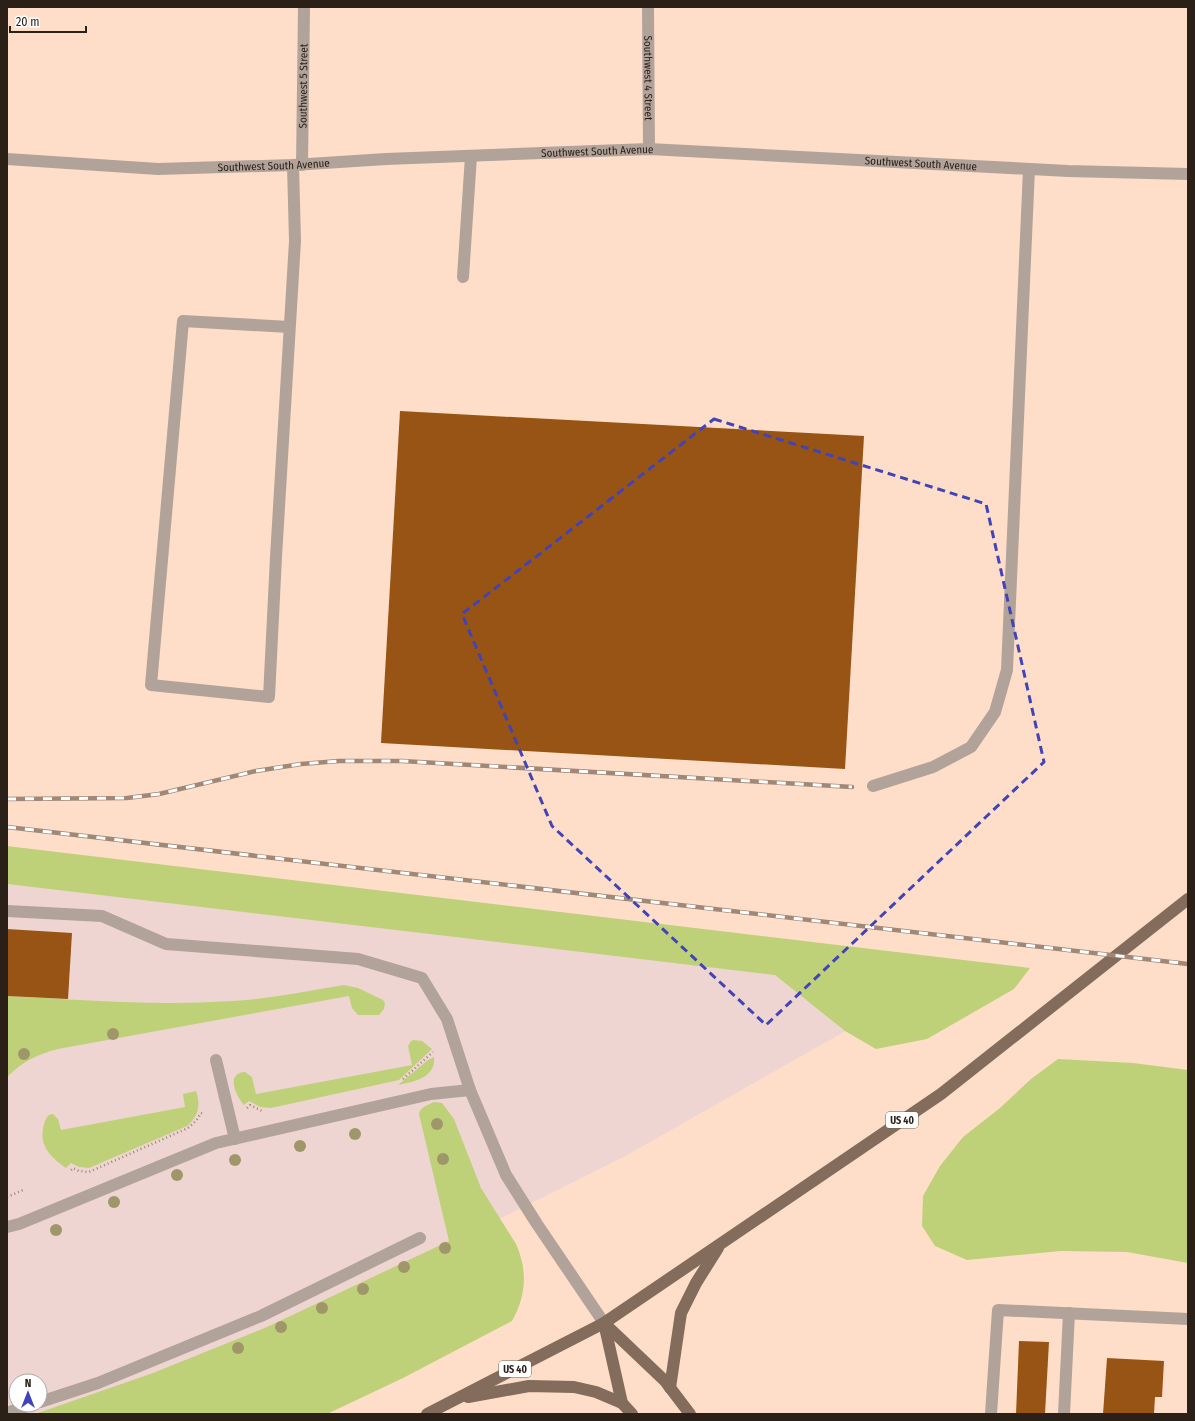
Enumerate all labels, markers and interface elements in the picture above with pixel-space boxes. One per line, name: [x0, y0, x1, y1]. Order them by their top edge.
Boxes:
scale bar: [10, 8, 86, 34]
text: 20 m: [16, 15, 40, 29]
street label: Southwest 4 Street: [641, 35, 655, 121]
street label: Southwest 5 Street: [296, 43, 311, 128]
street label: Southwest South Avenue: [541, 143, 654, 160]
street label: Southwest South Avenue: [864, 154, 977, 173]
street label: Southwest South Avenue: [217, 157, 330, 174]
road number: US 40: [886, 1112, 918, 1128]
road number: US 40: [499, 1361, 531, 1377]
north arrow: [8, 1373, 48, 1413]
text: N: [25, 1377, 31, 1390]

